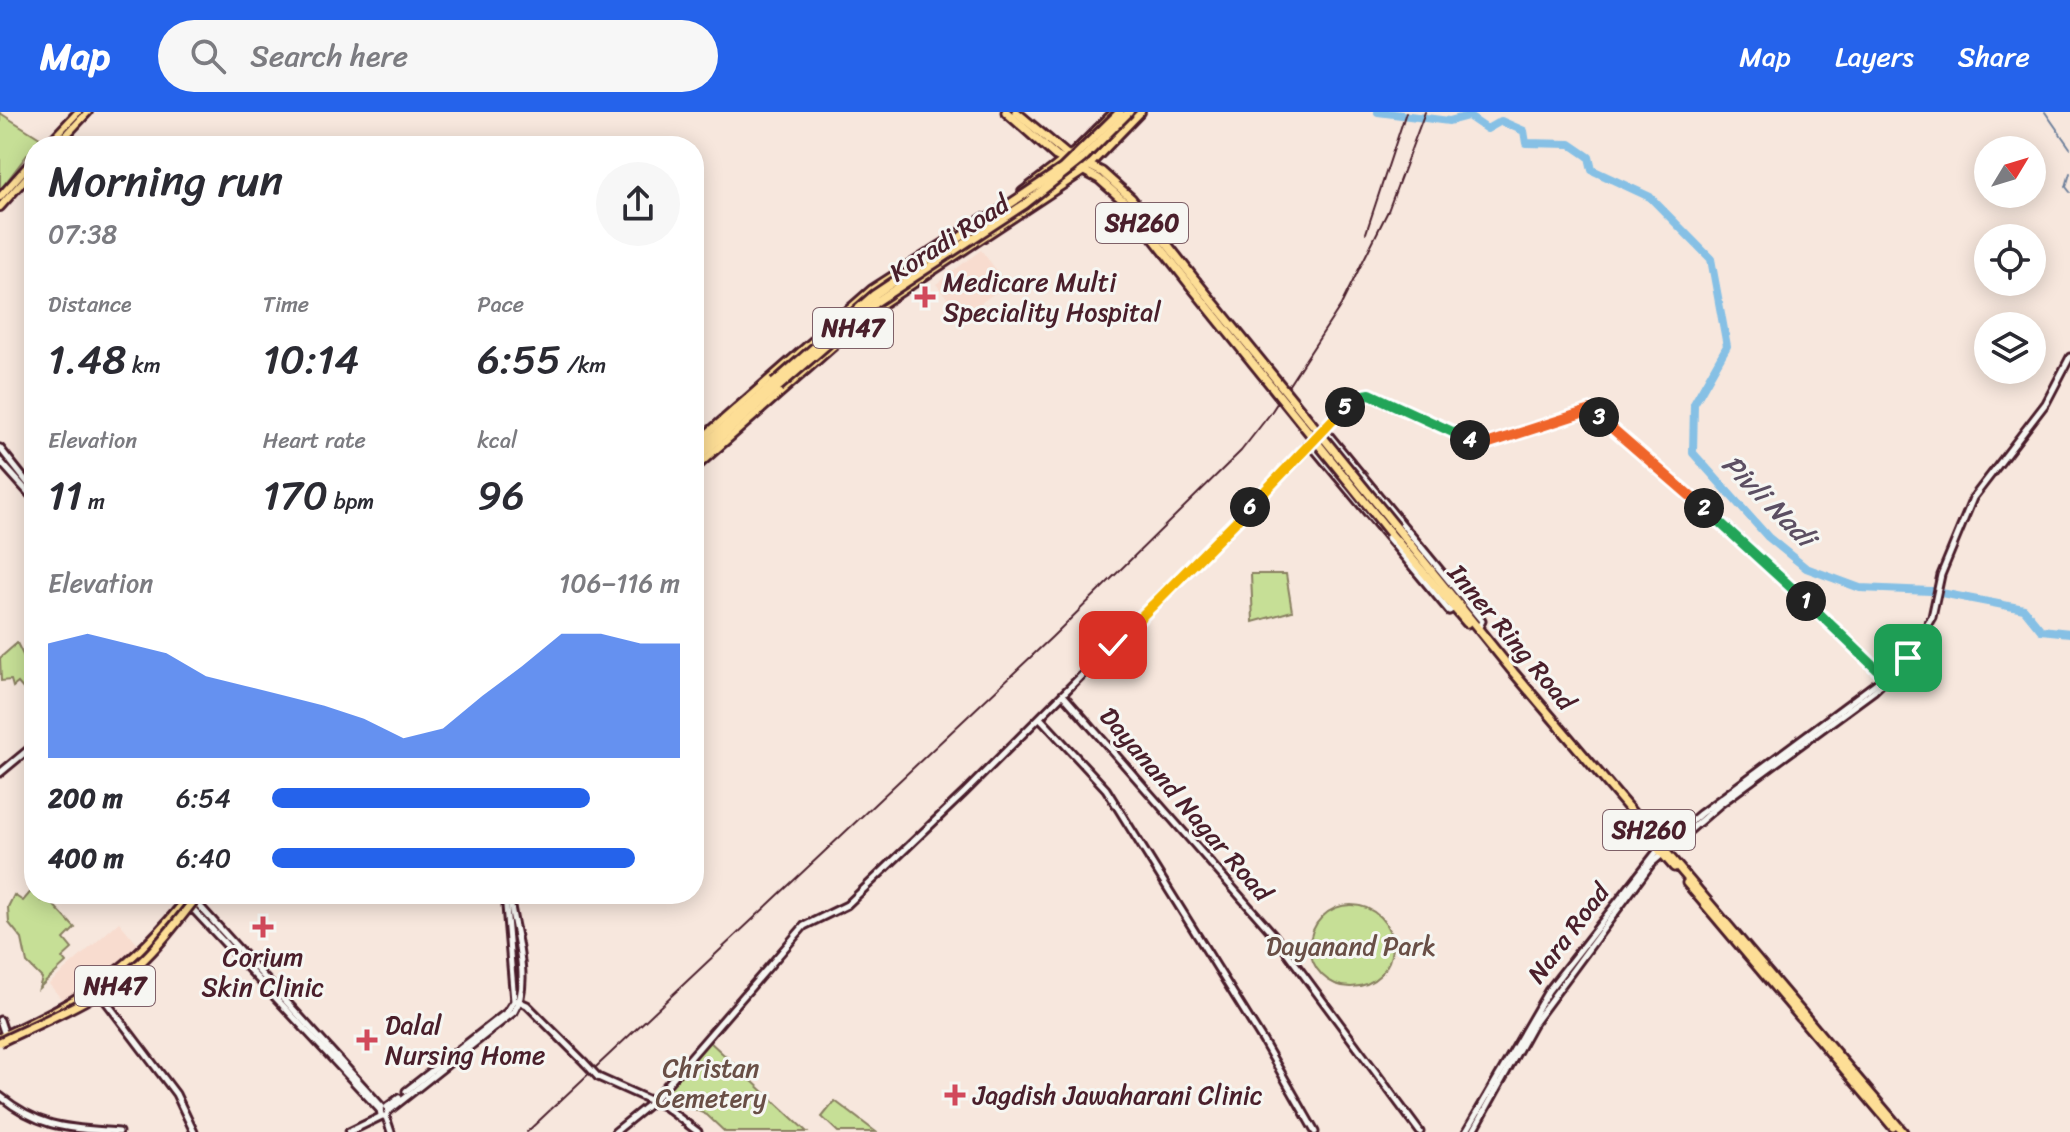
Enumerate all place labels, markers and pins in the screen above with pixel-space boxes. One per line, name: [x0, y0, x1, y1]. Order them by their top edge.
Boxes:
place label: Medicare Multi Speciality Hospital: [943, 259, 1161, 335]
marker: Medicare Multi Speciality Hospital: [914, 286, 936, 308]
pin: 5: [1325, 387, 1365, 427]
pin: 3: [1579, 397, 1619, 437]
pin: 4: [1450, 420, 1490, 460]
pin: 6: [1230, 487, 1270, 527]
pin: 2: [1684, 488, 1724, 528]
pin: 1: [1786, 581, 1826, 621]
pin: [1079, 611, 1147, 679]
pin: [1874, 624, 1942, 692]
marker: Corium Skin Clinic: [252, 916, 274, 938]
place label: Corium Skin Clinic: [201, 934, 325, 1010]
place label: Dalal Nursing Home: [385, 1002, 545, 1078]
marker: Dalal Nursing Home: [356, 1029, 378, 1051]
place label: Jagdish Jawaharani Clinic: [972, 1072, 1263, 1118]
marker: Jagdish Jawaharani Clinic: [944, 1084, 966, 1106]

